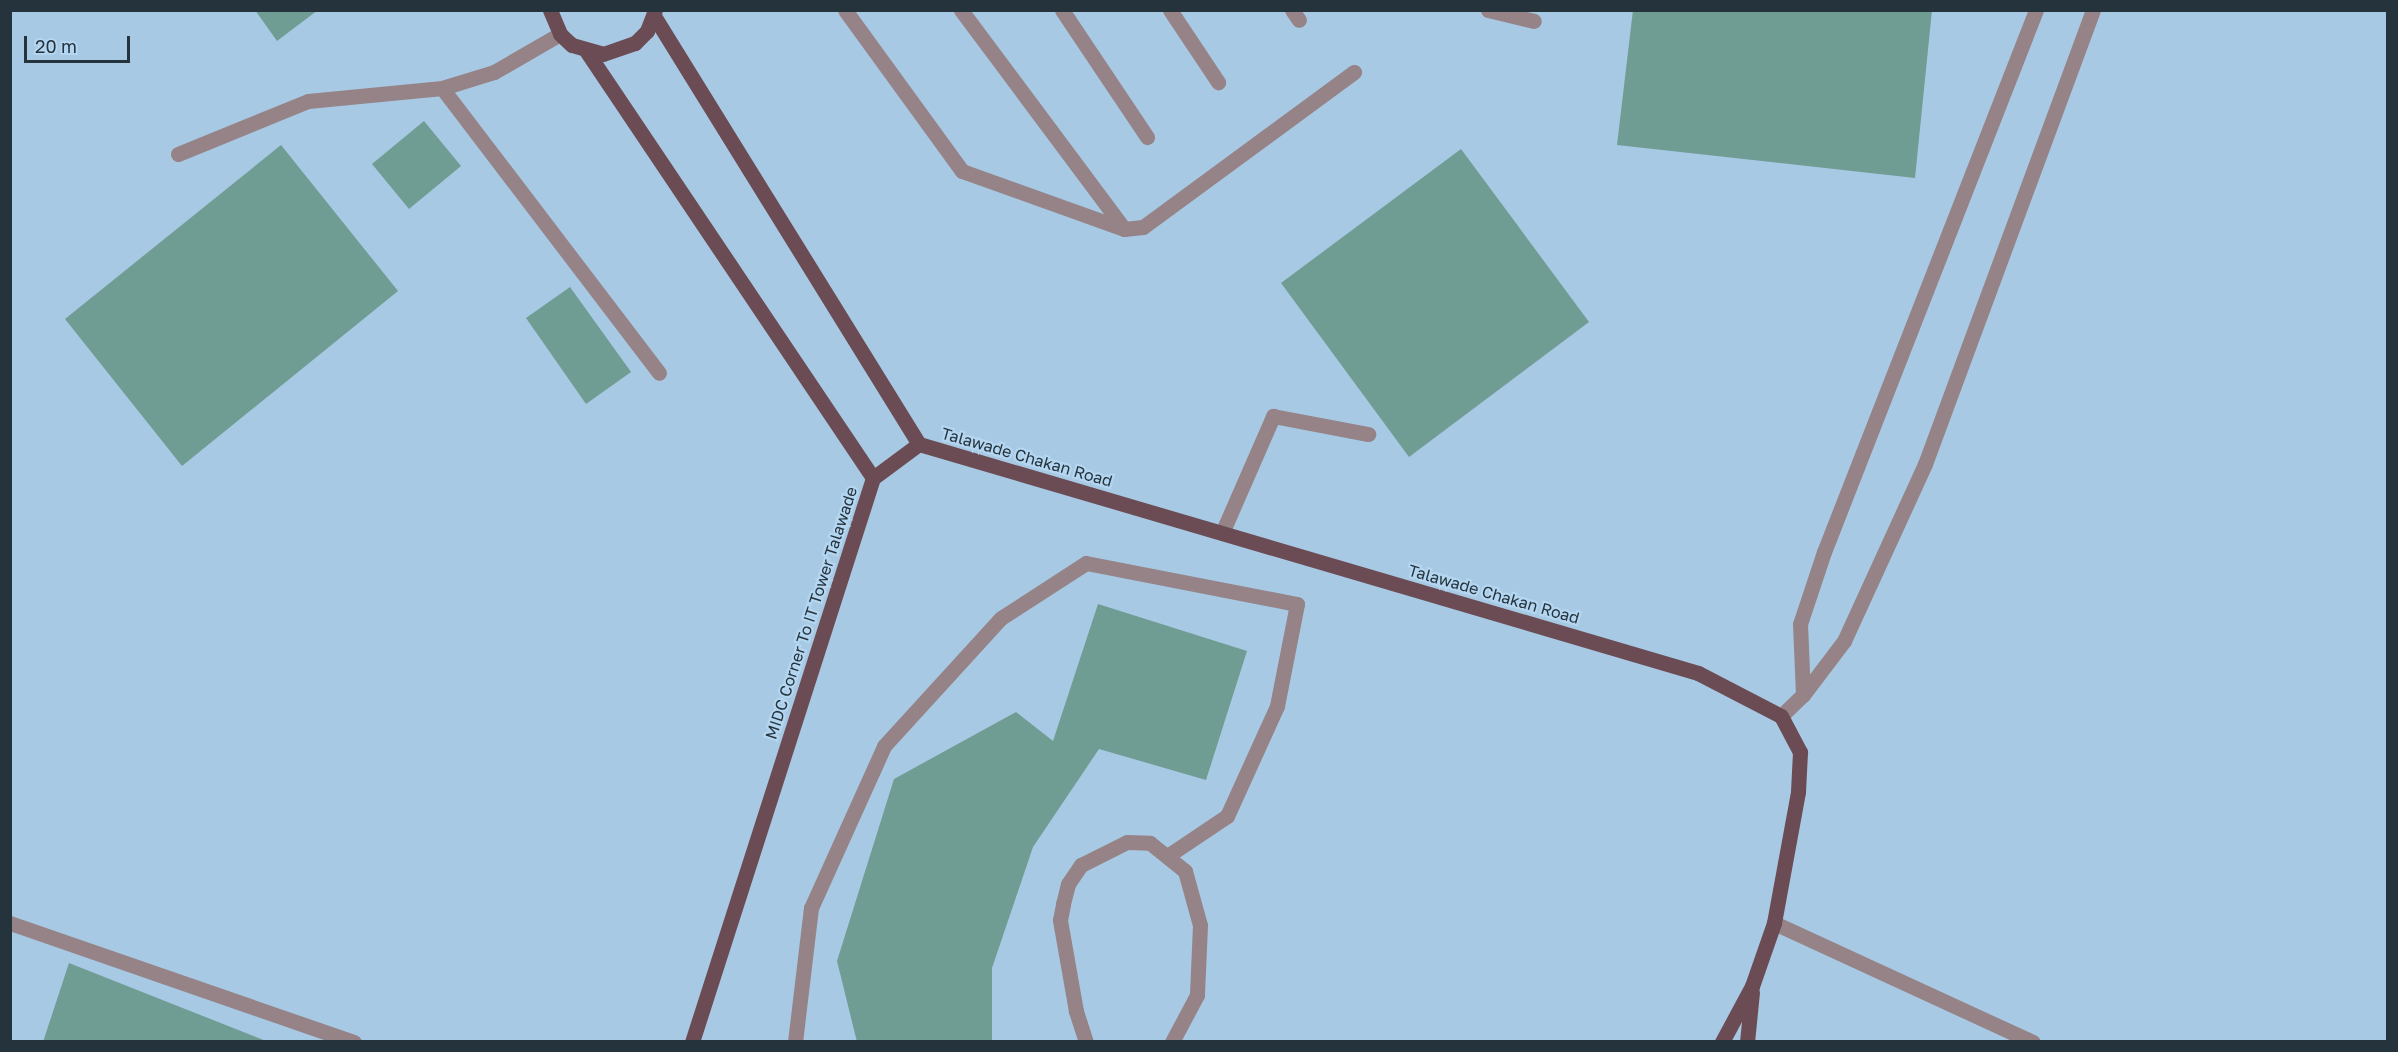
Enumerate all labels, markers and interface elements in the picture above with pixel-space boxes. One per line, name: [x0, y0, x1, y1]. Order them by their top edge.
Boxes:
scale bar: [27, 24, 134, 62]
text: 20 m: [35, 35, 77, 57]
street label: Talawade Chakan Road: [939, 423, 1115, 491]
street label: MIDC Corner To IT Tower Talawade: [761, 484, 861, 742]
street label: Talawade Chakan Road: [1406, 560, 1582, 628]

